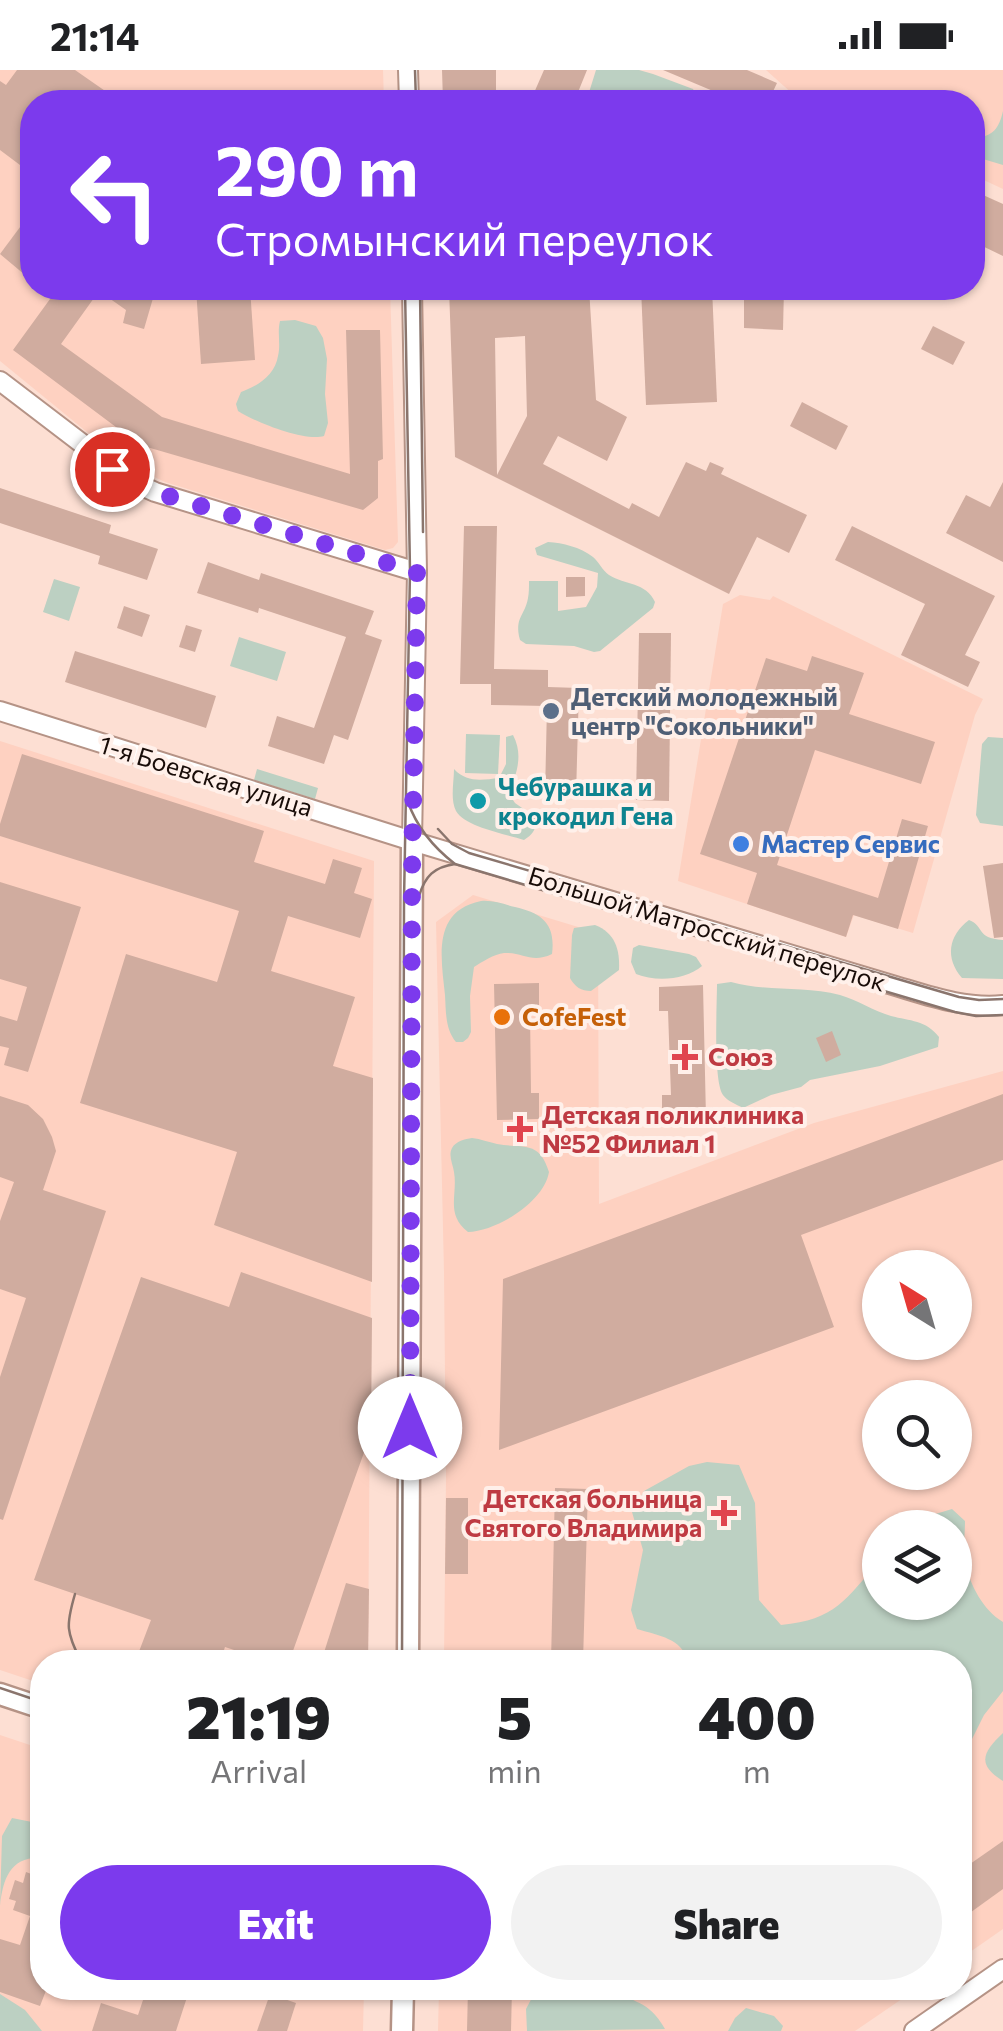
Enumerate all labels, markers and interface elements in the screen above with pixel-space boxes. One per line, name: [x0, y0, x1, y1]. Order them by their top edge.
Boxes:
text: 21:14: [50, 12, 139, 59]
text: 290 m: [215, 125, 419, 210]
icon: left: [50, 130, 180, 260]
text: Стромынский переулок: [215, 210, 714, 265]
pin: [70, 427, 155, 512]
icon: arrive: [85, 442, 140, 497]
place label: Детский молодежный центр "Сокольники": [571, 681, 838, 740]
marker: Детский молодежный центр "Сокольники": [540, 700, 562, 722]
street label: 1-я Боевская улица: [96, 728, 316, 822]
place label: Чебурашка и крокодил Гена: [498, 771, 673, 830]
marker: Чебурашка и крокодил Гена: [467, 790, 489, 812]
place label: Мастер Сервис: [761, 828, 940, 858]
marker: Мастер Сервис: [730, 833, 752, 855]
street label: Большой Матросский переулок: [525, 859, 889, 997]
place label: CofeFest: [522, 1001, 626, 1031]
marker: CofeFest: [491, 1006, 513, 1028]
place label: Союз: [708, 1041, 773, 1071]
marker: Союз: [672, 1044, 698, 1070]
place label: Детская поликлиника №52 Филиал 1: [542, 1099, 804, 1158]
marker: Детская поликлиника №52 Филиал 1: [507, 1116, 533, 1142]
north arrow: [862, 1250, 972, 1360]
map controls: [862, 1250, 972, 1620]
position arrow: [358, 1376, 462, 1480]
button: search: [862, 1380, 972, 1490]
place label: Детская больница Святого Владимира: [465, 1483, 702, 1542]
marker: Детская больница Святого Владимира: [711, 1500, 737, 1526]
button: layers: [862, 1510, 972, 1620]
text: 21:19: [186, 1678, 331, 1751]
text: 5: [497, 1678, 532, 1751]
text: 400: [698, 1678, 816, 1751]
text: Arrival: [210, 1750, 307, 1790]
text: min: [487, 1750, 542, 1790]
text: m: [743, 1750, 771, 1790]
button: Exit: [60, 1865, 491, 1980]
button: Share: [511, 1865, 942, 1980]

